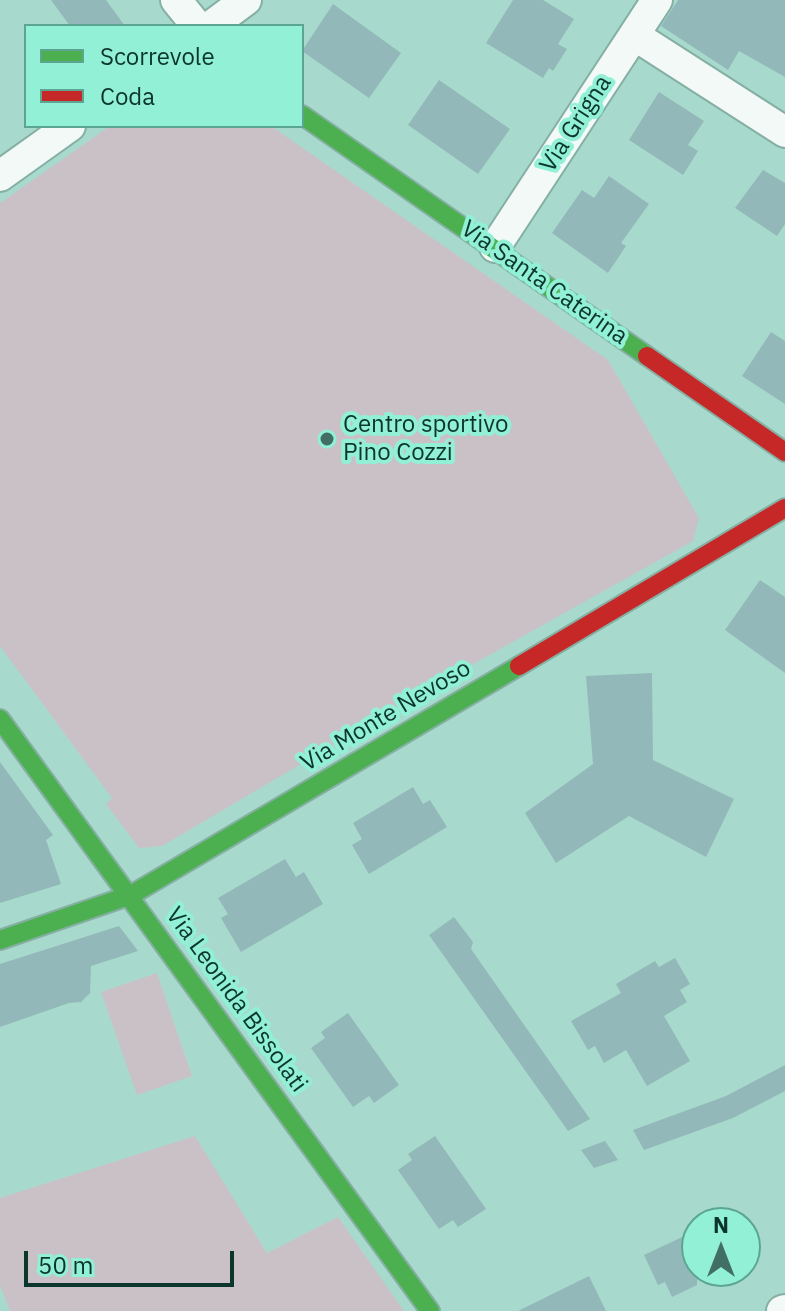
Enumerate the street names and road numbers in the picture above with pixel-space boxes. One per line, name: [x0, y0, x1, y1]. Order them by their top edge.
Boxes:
street label: Via Grigna: [534, 70, 618, 178]
street label: Via Santa Caterina: [455, 215, 633, 351]
street label: Via Monte Nevoso: [296, 654, 476, 778]
street label: Via Leonida Bissolati: [159, 902, 313, 1098]

